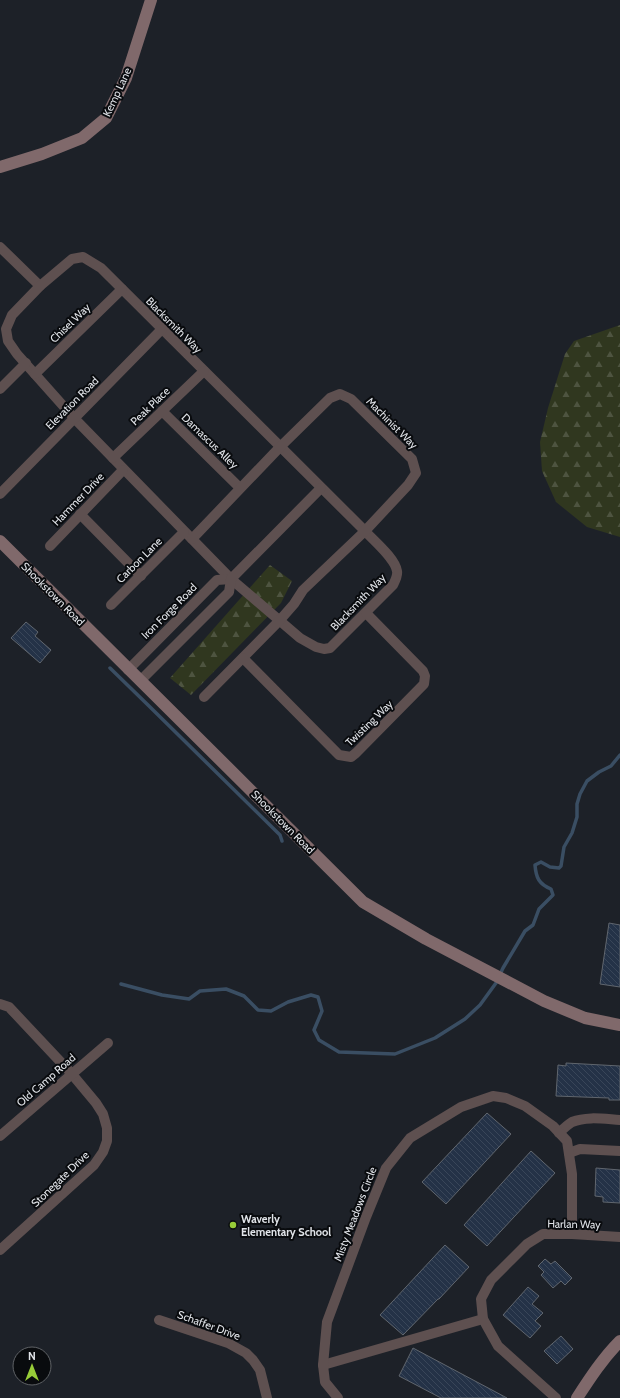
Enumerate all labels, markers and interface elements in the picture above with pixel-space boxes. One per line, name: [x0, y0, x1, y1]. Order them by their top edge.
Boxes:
street label: Kemp Lane: [100, 65, 135, 119]
street label: Blacksmith Way: [143, 294, 205, 356]
street label: Chisel Way: [47, 300, 93, 346]
street label: Elevation Road: [43, 374, 101, 432]
street label: Peak Place: [127, 384, 173, 428]
street label: Machinist Way: [363, 394, 421, 452]
street label: Damascus Alley: [179, 410, 242, 472]
street label: Hammer Drive: [49, 469, 107, 528]
street label: Carbon Lane: [113, 534, 165, 586]
street label: Shookstown Road: [18, 559, 88, 629]
street label: Blacksmith Way: [327, 570, 389, 633]
street label: Iron Forge Road: [138, 580, 200, 642]
street label: Twisting Way: [342, 697, 396, 749]
street label: Shookstown Road: [248, 787, 318, 857]
street label: Old Camp Road: [14, 1051, 78, 1109]
street label: Stonegate Drive: [28, 1148, 92, 1210]
street label: Misty Meadows Circle: [331, 1164, 380, 1263]
place label: Waverly Elementary School: [241, 1212, 331, 1239]
street label: Harlan Way: [547, 1217, 601, 1231]
marker: Waverly Elementary School: [228, 1220, 238, 1230]
street label: Schaffer Drive: [176, 1307, 243, 1343]
north arrow: [12, 1346, 52, 1386]
text: N: [28, 1349, 36, 1363]

